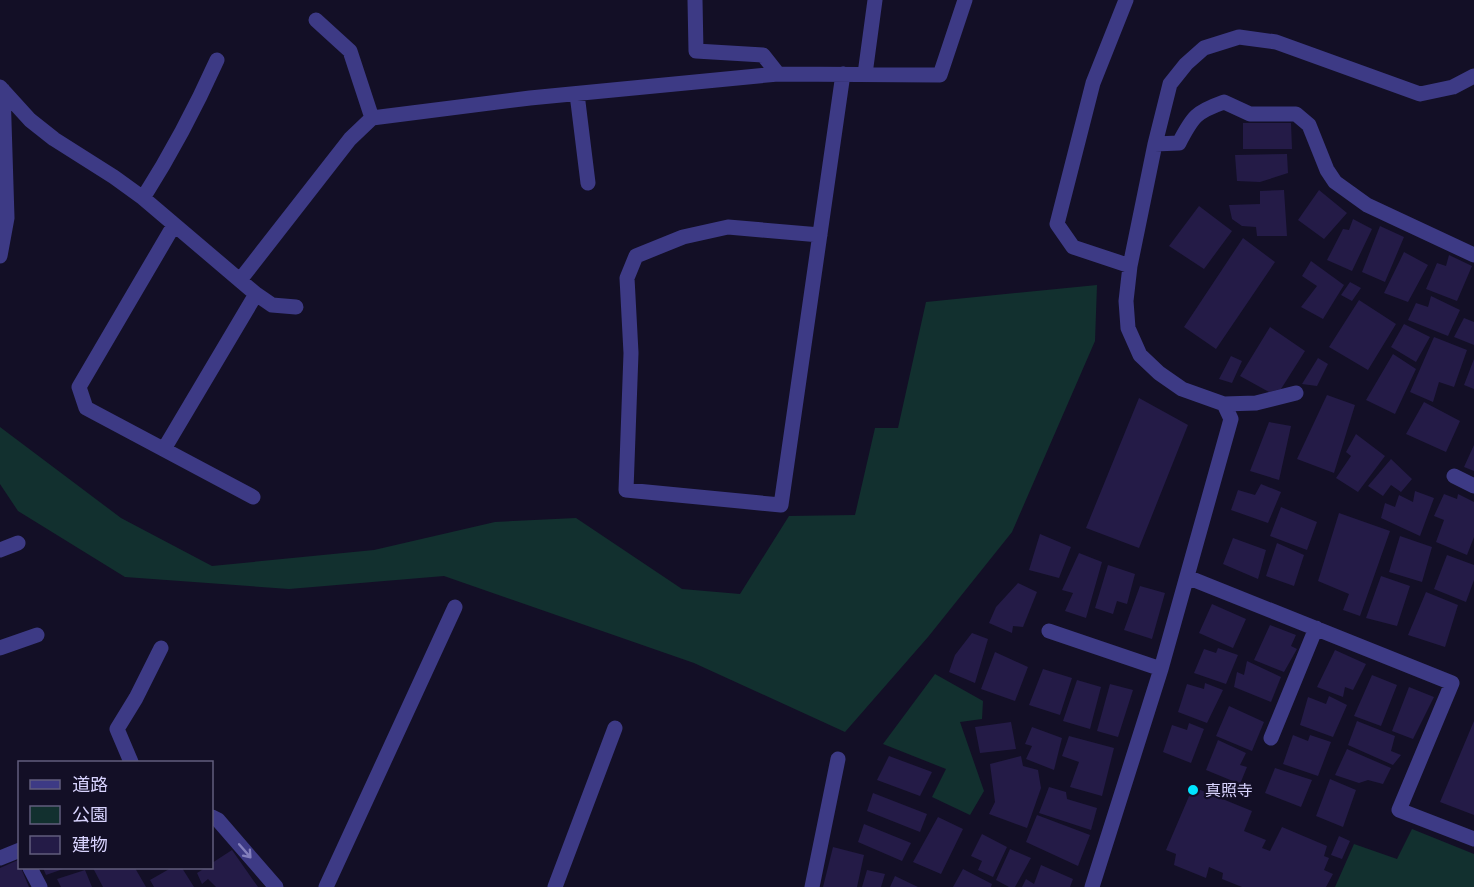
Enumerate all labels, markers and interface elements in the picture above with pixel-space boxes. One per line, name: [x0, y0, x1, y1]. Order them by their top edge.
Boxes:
legend: [18, 761, 213, 869]
text: 道路: [72, 774, 108, 795]
place label: 真照寺: [1205, 780, 1253, 800]
marker: 真照寺: [1186, 783, 1200, 797]
text: 公園: [72, 804, 108, 825]
text: 建物: [72, 834, 108, 855]
one-way arrow: [238, 843, 251, 859]

